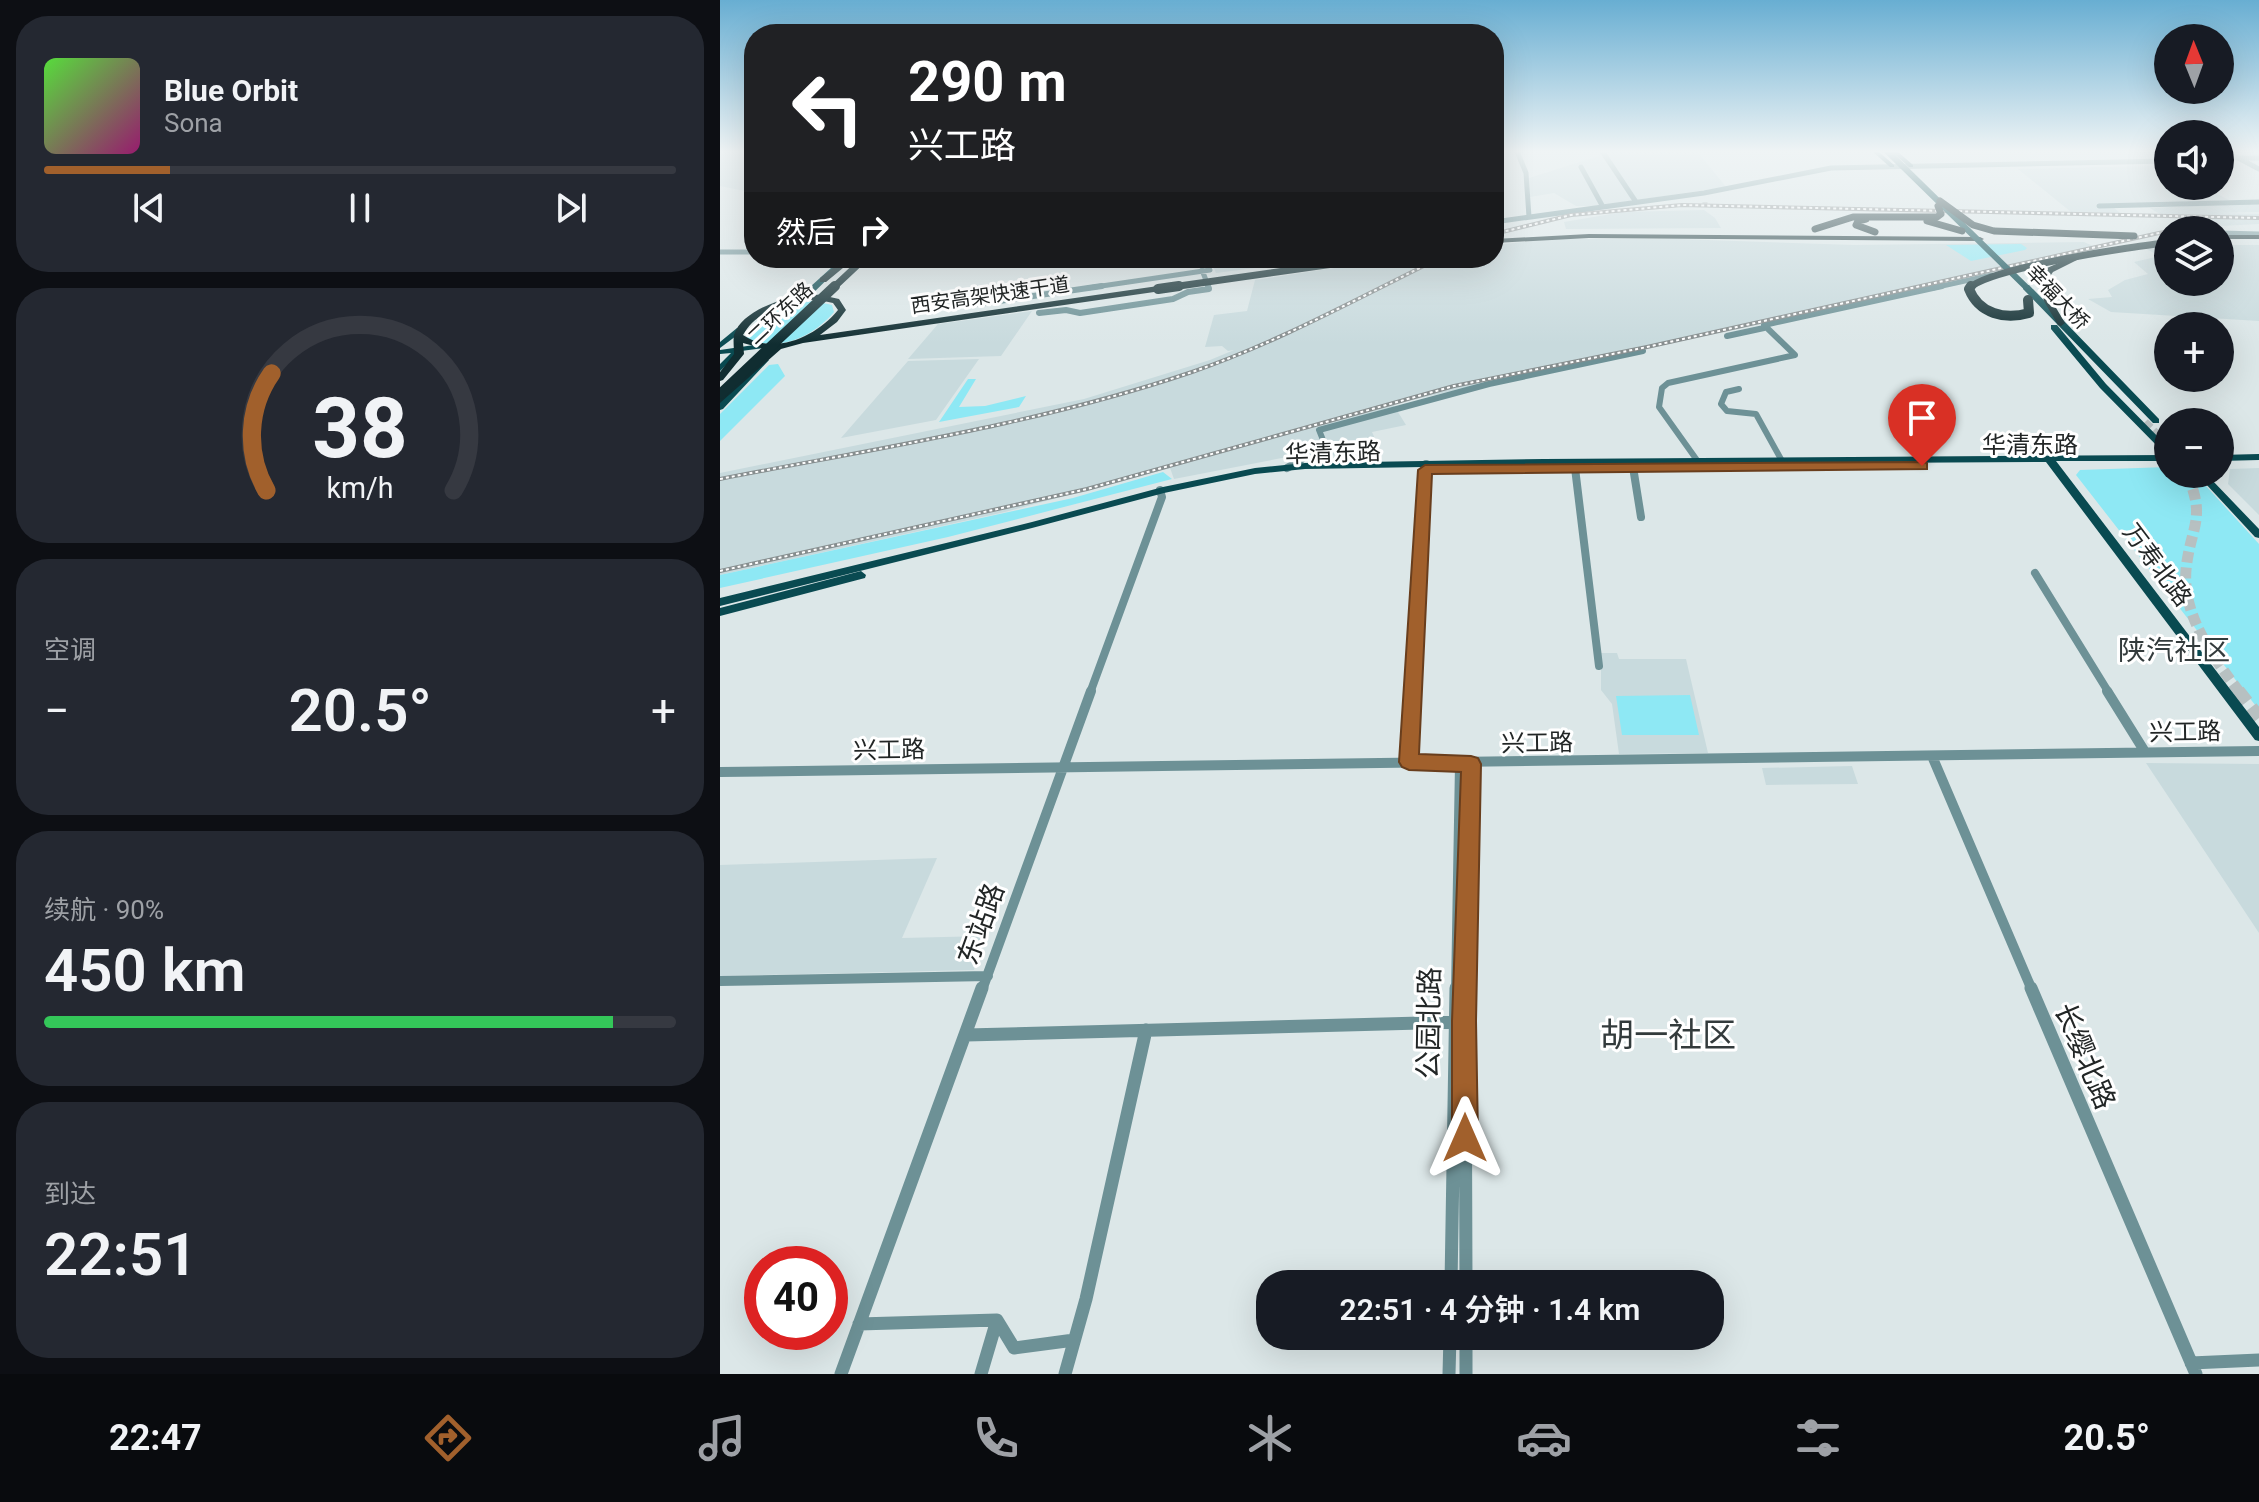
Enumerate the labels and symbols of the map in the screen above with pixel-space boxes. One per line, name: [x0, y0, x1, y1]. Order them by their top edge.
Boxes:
north arrow: [2154, 24, 2234, 104]
street label: 幸福大桥: [2022, 260, 2094, 334]
street label: 西安高架快速干道: [909, 272, 1071, 318]
street label: 二环东路: [743, 277, 817, 349]
pin: [1888, 384, 1956, 466]
street label: 华清东路: [1982, 431, 2078, 459]
street label: 华清东路: [1285, 437, 1381, 469]
street label: 万寿北路: [2117, 518, 2197, 612]
district label: 陕汽社区: [2118, 634, 2230, 667]
street label: 兴工路: [2149, 717, 2221, 747]
street label: 兴工路: [1501, 728, 1573, 758]
street label: 兴工路: [853, 735, 925, 765]
street label: 东站路: [951, 879, 1011, 969]
street label: 公园北路: [1412, 967, 1446, 1079]
street label: 长缨北路: [2048, 998, 2122, 1114]
district label: 胡一社区: [1600, 1015, 1736, 1055]
position arrow: [1423, 1096, 1507, 1180]
speed limit sign: 40: [744, 1246, 848, 1350]

